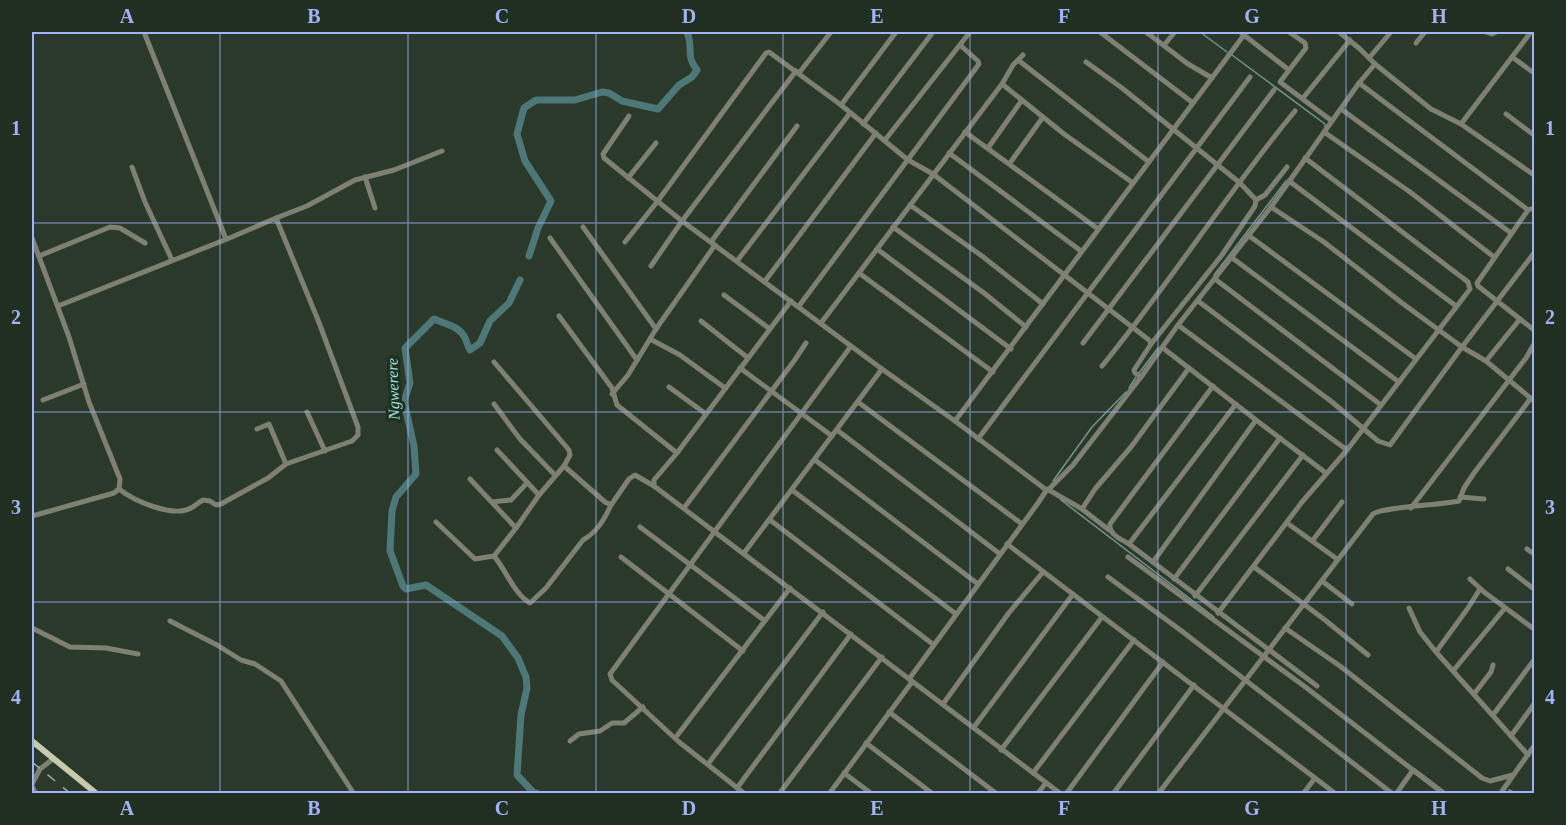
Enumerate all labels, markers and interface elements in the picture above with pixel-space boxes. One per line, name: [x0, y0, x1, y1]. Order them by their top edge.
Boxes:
text: A: [120, 5, 135, 27]
text: B: [307, 5, 321, 27]
text: C: [495, 5, 509, 27]
text: D: [682, 5, 696, 27]
text: E: [870, 5, 884, 27]
text: F: [1058, 5, 1070, 27]
text: G: [1244, 5, 1260, 27]
text: H: [1431, 5, 1447, 27]
text: 1: [11, 117, 21, 139]
text: 1: [1545, 117, 1555, 139]
text: 2: [11, 306, 21, 328]
text: 2: [1545, 306, 1555, 328]
water label: Ngwerere: [383, 358, 404, 421]
text: 3: [11, 496, 21, 518]
text: 3: [1545, 496, 1555, 518]
text: 4: [11, 686, 21, 708]
text: 4: [1545, 686, 1555, 708]
text: A: [120, 797, 135, 819]
text: B: [307, 797, 321, 819]
text: C: [495, 797, 509, 819]
text: D: [682, 797, 696, 819]
text: E: [870, 797, 884, 819]
text: F: [1058, 797, 1070, 819]
text: G: [1244, 797, 1260, 819]
text: H: [1431, 797, 1447, 819]

